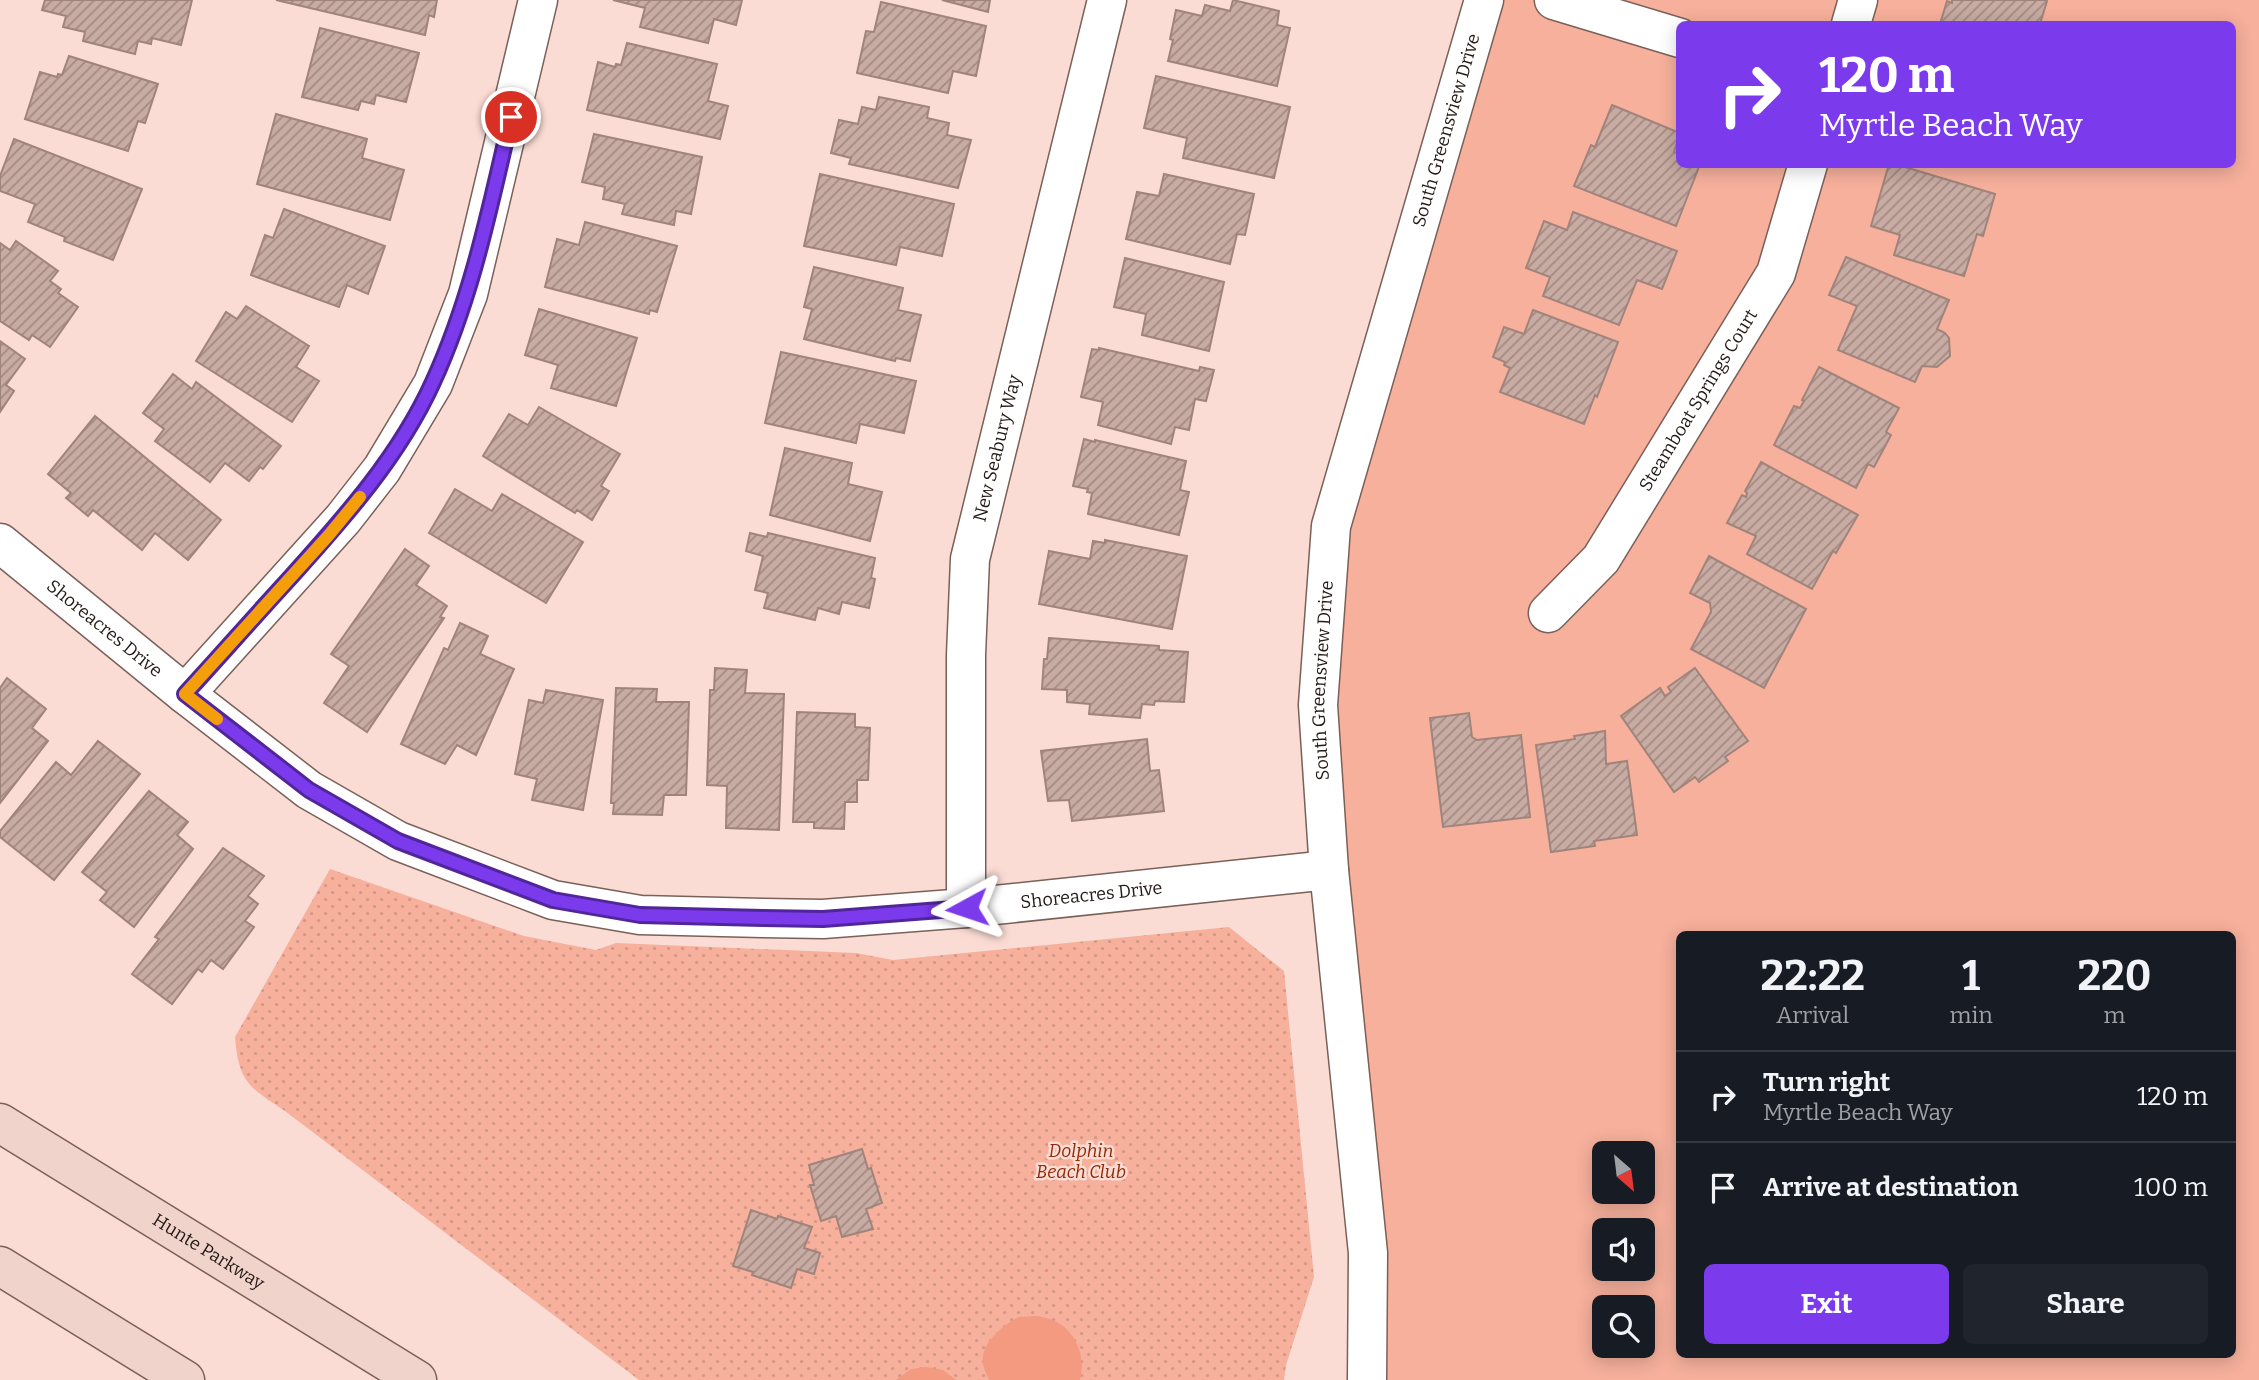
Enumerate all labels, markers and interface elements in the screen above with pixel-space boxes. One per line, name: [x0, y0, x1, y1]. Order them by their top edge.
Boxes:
street label: South Greensview Drive: [1408, 31, 1485, 229]
text: 120 m: [1819, 46, 1954, 105]
icon: right: [1704, 49, 1795, 140]
pin: [481, 87, 541, 147]
icon: arrive: [492, 98, 530, 136]
text: Myrtle Beach Way: [1819, 106, 2083, 144]
street label: Steamboat Springs Court: [1634, 305, 1762, 495]
street label: New Seabury Way: [969, 372, 1026, 524]
street label: Shoreacres Drive: [42, 575, 167, 682]
street label: South Greensview Drive: [1307, 580, 1338, 781]
position arrow: [930, 871, 1004, 945]
street label: Shoreacres Drive: [1019, 877, 1163, 913]
text: 22:22: [1761, 951, 1865, 1001]
text: 1: [1962, 951, 1980, 1001]
text: 220: [2077, 951, 2151, 1001]
text: Arrival: [1776, 1001, 1849, 1029]
text: min: [1950, 1001, 1993, 1029]
text: m: [2103, 1001, 2125, 1029]
text: Turn right: [1763, 1067, 1890, 1098]
icon: right: [1704, 1078, 1742, 1116]
text: 120 m: [2137, 1081, 2208, 1112]
text: Myrtle Beach Way: [1763, 1098, 1953, 1126]
park label: Dolphin Beach Club: [1036, 1140, 1126, 1183]
north arrow: [1592, 1141, 1656, 1204]
map controls: [1592, 1141, 1655, 1358]
icon: arrive: [1704, 1169, 1742, 1207]
text: Arrive at destination: [1763, 1172, 2018, 1203]
text: 100 m: [2134, 1172, 2208, 1203]
street label: Hunte Parkway: [149, 1209, 269, 1295]
button: sound: [1592, 1218, 1655, 1281]
button: Exit: [1704, 1264, 1949, 1344]
button: Share: [1963, 1264, 2208, 1344]
button: search: [1592, 1295, 1655, 1358]

